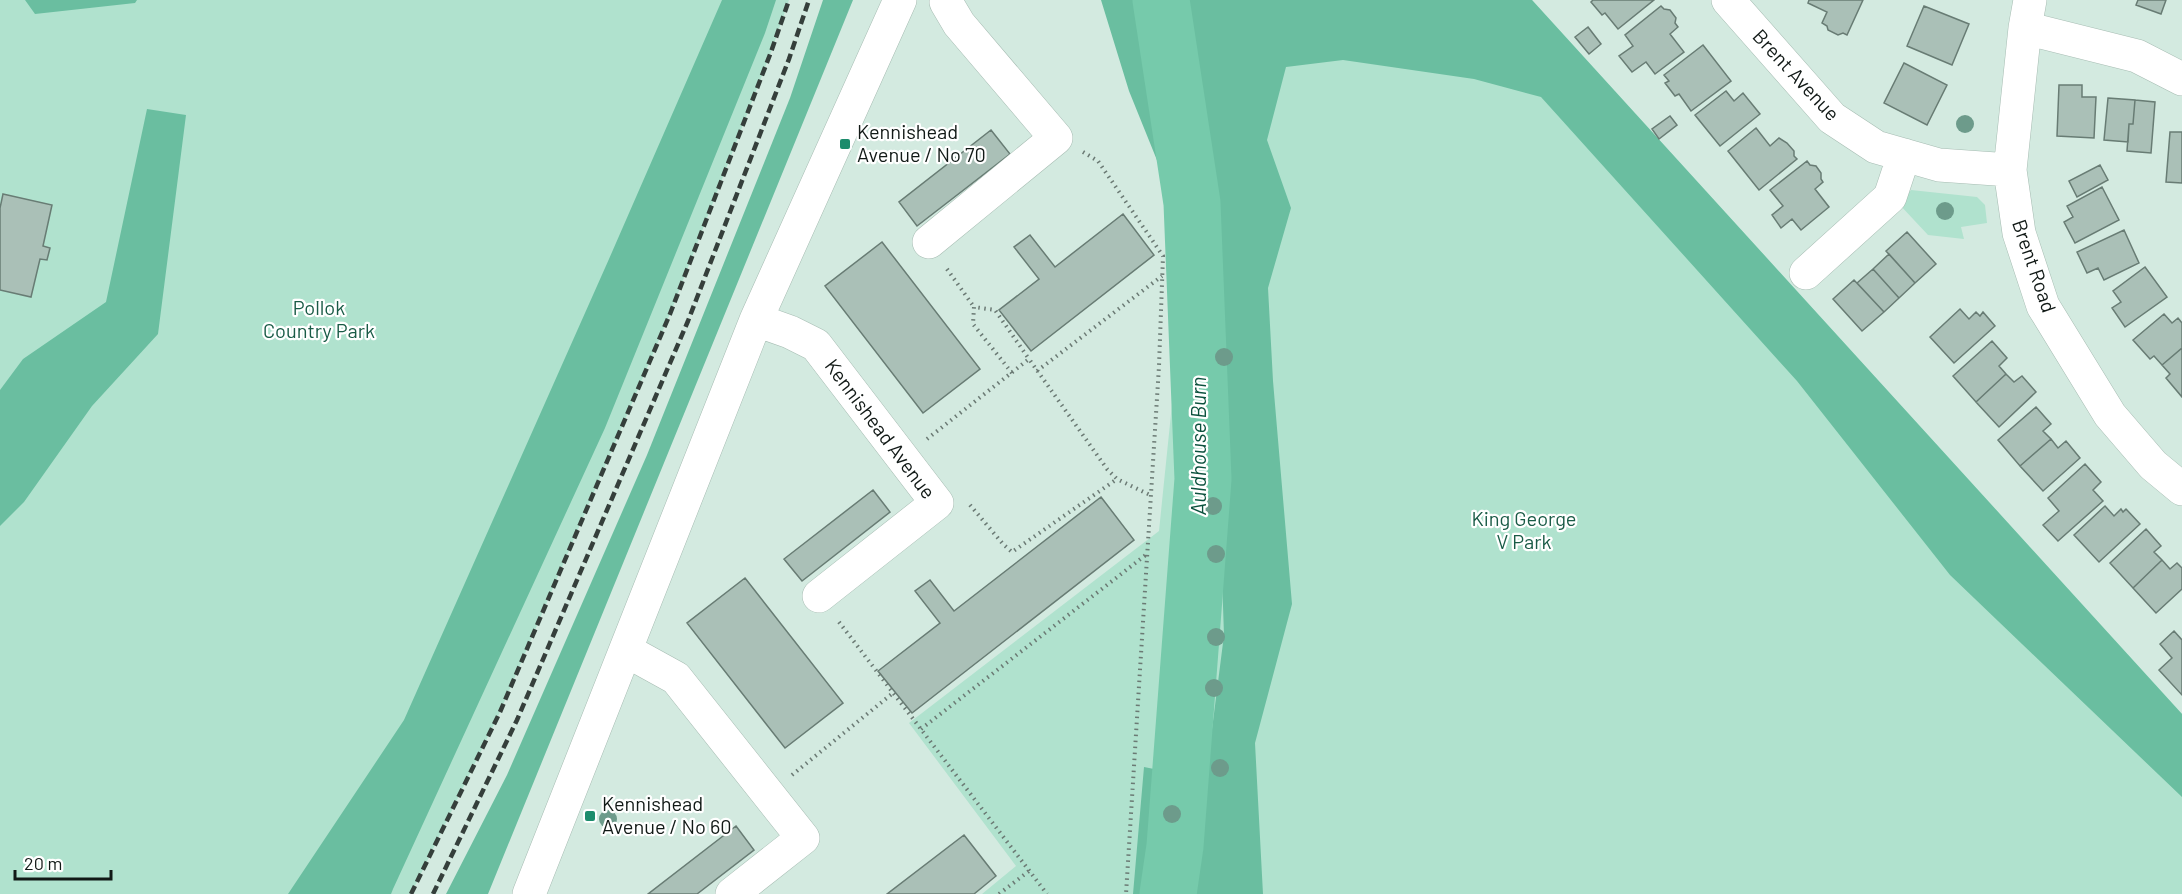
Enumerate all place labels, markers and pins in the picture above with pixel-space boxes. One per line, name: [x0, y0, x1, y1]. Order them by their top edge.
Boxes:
place label: Kennishead Avenue / No 70: [857, 119, 986, 166]
marker: Kennishead Avenue / No 70: [838, 137, 852, 151]
place label: Kennishead Avenue / No 60: [602, 791, 732, 838]
marker: Kennishead Avenue / No 60: [583, 809, 597, 823]

